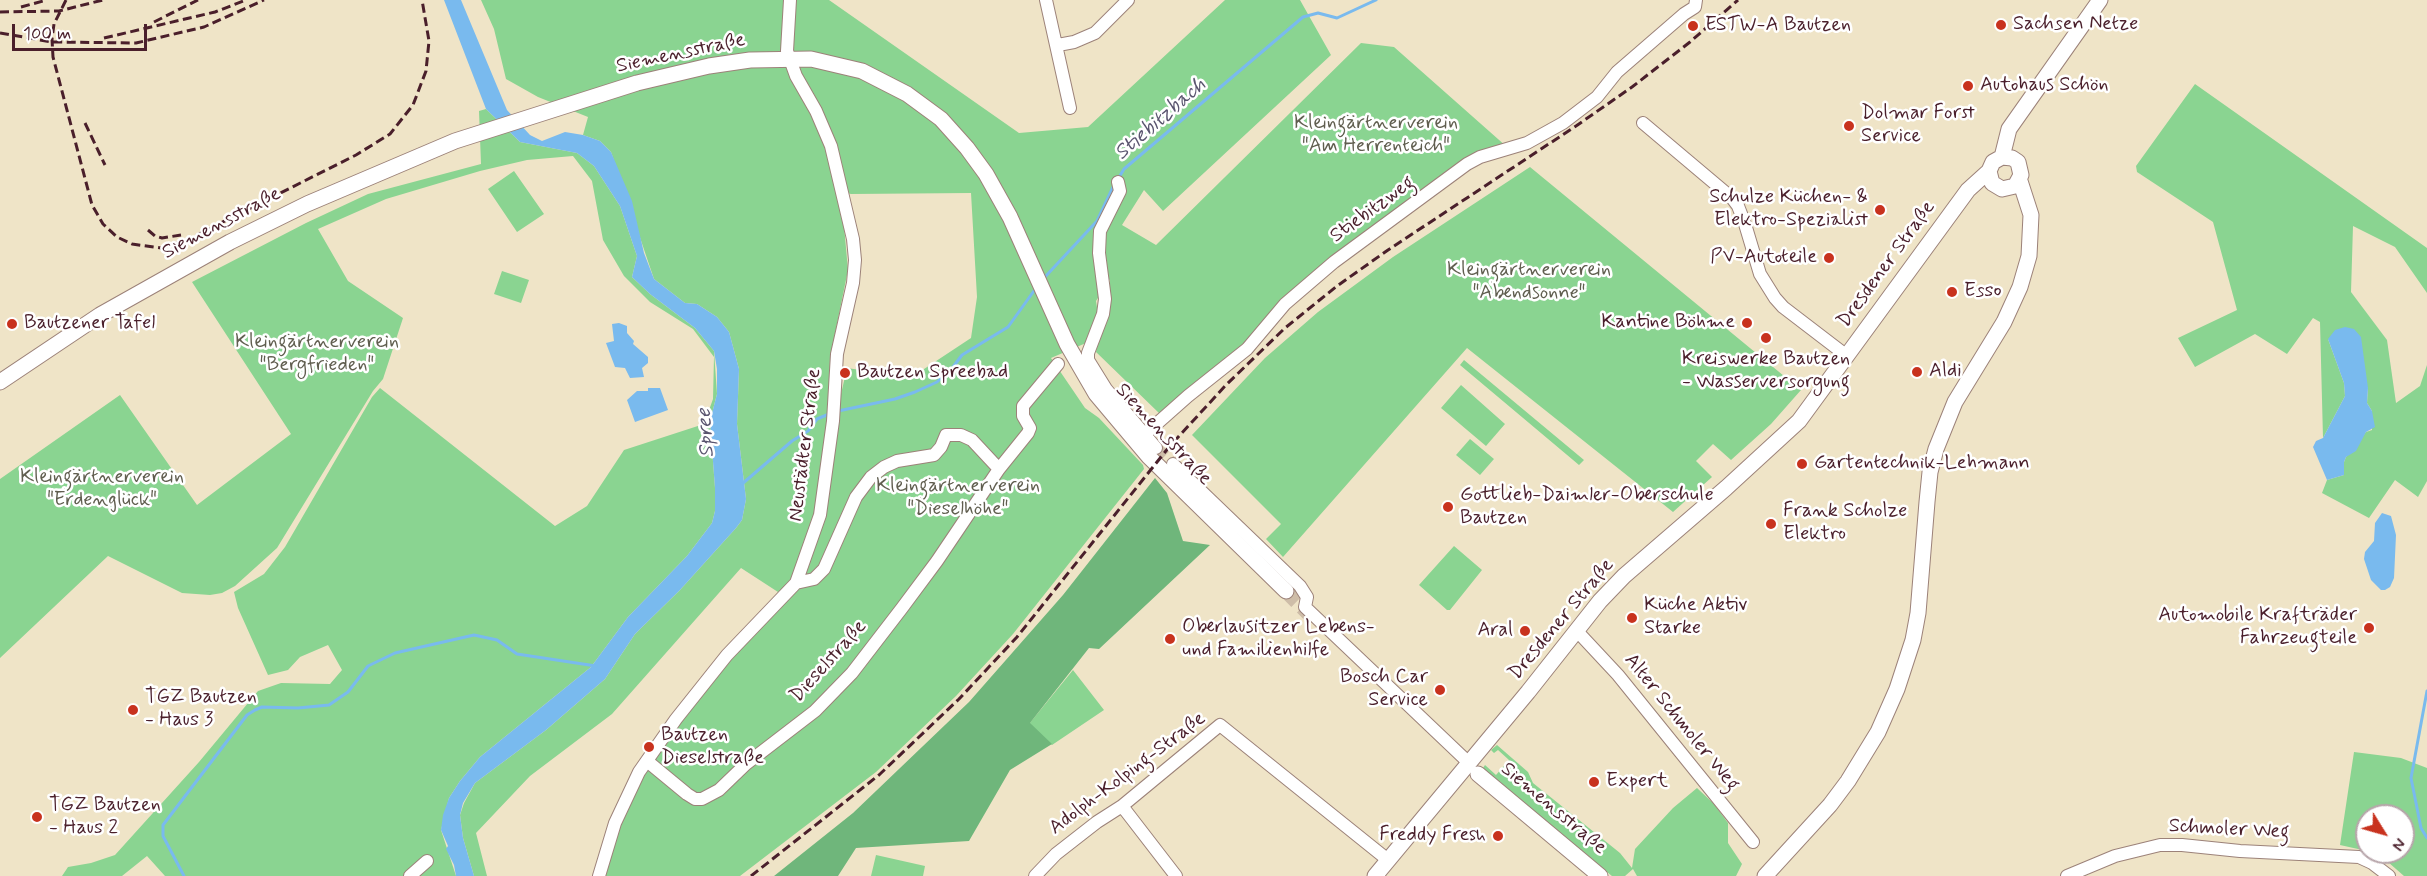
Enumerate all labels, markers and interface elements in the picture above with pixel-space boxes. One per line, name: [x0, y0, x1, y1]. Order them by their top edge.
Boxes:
scale bar: [15, 12, 150, 50]
place label: Sachsen Netze: [2013, 13, 2138, 37]
place label: ESTW-A Bautzen: [1705, 14, 1851, 38]
marker: Sachsen Netze: [1994, 18, 2008, 32]
marker: ESTW-A Bautzen: [1686, 19, 1700, 33]
text: 100 m: [23, 22, 71, 46]
street label: Siemensstraße: [614, 29, 748, 79]
water label: Stiebitzbach: [1110, 73, 1212, 167]
place label: Autohaus Schön: [1980, 74, 2109, 98]
marker: Autohaus Schön: [1961, 79, 1975, 93]
place label: Dolmar Forst Service: [1861, 102, 1975, 149]
park label: Kleingärtnerverein "Am Herrenteich": [1294, 112, 1458, 159]
marker: Dolmar Forst Service: [1842, 119, 1856, 133]
street label: Stiebitzweg: [1326, 171, 1420, 249]
street label: Siemensstraße: [159, 183, 285, 265]
place label: Schulze Küchen- & Elektro-Spezialist: [1709, 186, 1868, 233]
street label: Dresdener Straße: [1833, 197, 1941, 333]
marker: Schulze Küchen- & Elektro-Spezialist: [1873, 203, 1887, 217]
place label: PV-Autoteile: [1710, 246, 1817, 270]
marker: PV-Autoteile: [1822, 251, 1836, 265]
park label: Kleingärtnerverein "Abendsonne": [1447, 259, 1611, 306]
place label: Esso: [1964, 280, 2002, 304]
marker: Esso: [1945, 285, 1959, 299]
place label: Kantine Böhme: [1601, 311, 1735, 335]
place label: Bautzener Tafel: [24, 312, 155, 336]
marker: Kantine Böhme: [1740, 316, 1754, 330]
marker: Bautzener Tafel: [5, 317, 19, 331]
park label: Kleingärtnerverein "Bergfrieden": [235, 331, 399, 378]
marker: Kreiswerke Bautzen - Wasserversorgung: [1759, 331, 1773, 345]
place label: Kreiswerke Bautzen - Wasserversorgung: [1682, 348, 1850, 395]
place label: Aldi: [1929, 360, 1962, 384]
place label: Bautzen Spreebad: [857, 361, 1008, 385]
marker: Aldi: [1910, 365, 1924, 379]
marker: Bautzen Spreebad: [838, 366, 852, 380]
street label: Neustädter Straße: [785, 367, 827, 523]
street label: Siemensstraße: [1110, 379, 1216, 491]
water label: Spree: [693, 408, 721, 458]
place label: Gartentechnik-Lehmann: [1814, 452, 2030, 476]
marker: Gartentechnik-Lehmann: [1795, 457, 1809, 471]
park label: Kleingärtnerverein "Erdenglück": [20, 466, 184, 513]
park label: Kleingärtnerverein "Dieselhöhe": [876, 475, 1040, 522]
place label: Gottlieb-Daimler-Oberschule Bautzen: [1460, 484, 1714, 531]
marker: Gottlieb-Daimler-Oberschule Bautzen: [1441, 500, 1455, 514]
place label: Frank Scholze Elektro: [1783, 500, 1907, 547]
marker: Frank Scholze Elektro: [1764, 517, 1778, 531]
street label: Dresdener Straße: [1504, 554, 1620, 686]
place label: Küche Aktiv Starke: [1644, 594, 1747, 641]
place label: Automobile Krafträder Fahrzeugteile: [2158, 604, 2357, 651]
marker: Küche Aktiv Starke: [1625, 611, 1639, 625]
street label: Dieselstraße: [786, 616, 872, 708]
place label: Oberlausitzer Lebens- und Familienhilfe: [1182, 616, 1375, 663]
place label: Aral: [1477, 619, 1513, 643]
marker: Automobile Krafträder Fahrzeugteile: [2362, 621, 2376, 635]
marker: Aral: [1518, 624, 1532, 638]
marker: Oberlausitzer Lebens- und Familienhilfe: [1163, 632, 1177, 646]
street label: Alter Schmoler Weg: [1618, 649, 1744, 797]
place label: Bosch Car Service: [1340, 666, 1428, 713]
marker: Bosch Car Service: [1433, 683, 1447, 697]
place label: TGZ Bautzen - Haus 3: [145, 686, 257, 733]
marker: TGZ Bautzen - Haus 3: [126, 703, 140, 717]
street label: Adolph-Kolping-Straße: [1045, 707, 1211, 841]
place label: Bautzen Dieselstraße: [661, 724, 764, 771]
marker: Bautzen Dieselstraße: [642, 740, 656, 754]
street label: Siemensstraße: [1495, 758, 1611, 860]
place label: Expert: [1606, 770, 1668, 794]
marker: Expert: [1587, 775, 1601, 789]
place label: TGZ Bautzen - Haus 2: [49, 794, 161, 841]
north arrow: [2355, 804, 2415, 864]
marker: TGZ Bautzen - Haus 2: [30, 810, 44, 824]
street label: Schmoler Weg: [2168, 815, 2290, 845]
place label: Freddy Fresh: [1379, 824, 1486, 848]
marker: Freddy Fresh: [1491, 829, 1505, 843]
text: N: [2387, 833, 2410, 855]

